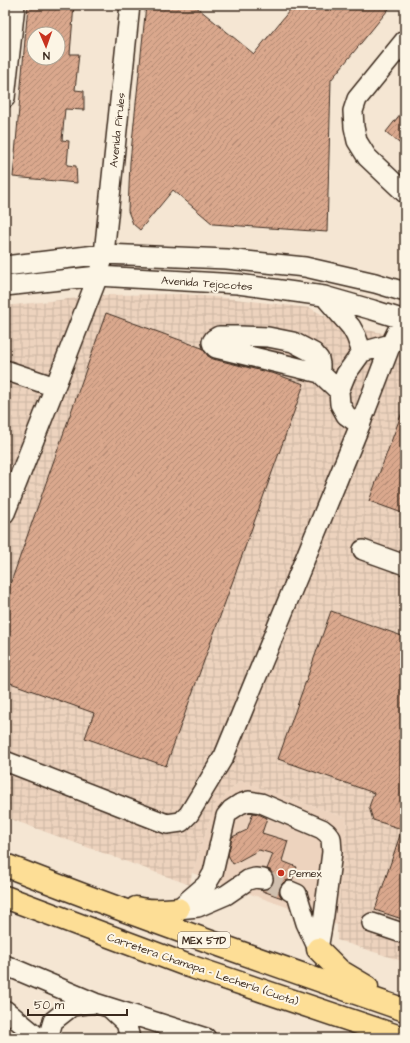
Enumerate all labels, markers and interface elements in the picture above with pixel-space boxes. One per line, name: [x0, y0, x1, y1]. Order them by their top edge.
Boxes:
north arrow: [26, 26, 66, 66]
text: N: [43, 48, 50, 63]
street label: Avenida Pirules: [106, 91, 129, 168]
street label: Avenida Tejocotes: [161, 273, 254, 294]
place label: Pemex: [289, 866, 322, 881]
marker: Pemex: [276, 868, 286, 878]
street label: Carretera Chamapa - Lechería (Cuota): [105, 930, 301, 1009]
road number: MEX 57D: [178, 932, 230, 948]
scale bar: [28, 991, 127, 1017]
text: 50 m: [34, 997, 65, 1014]

